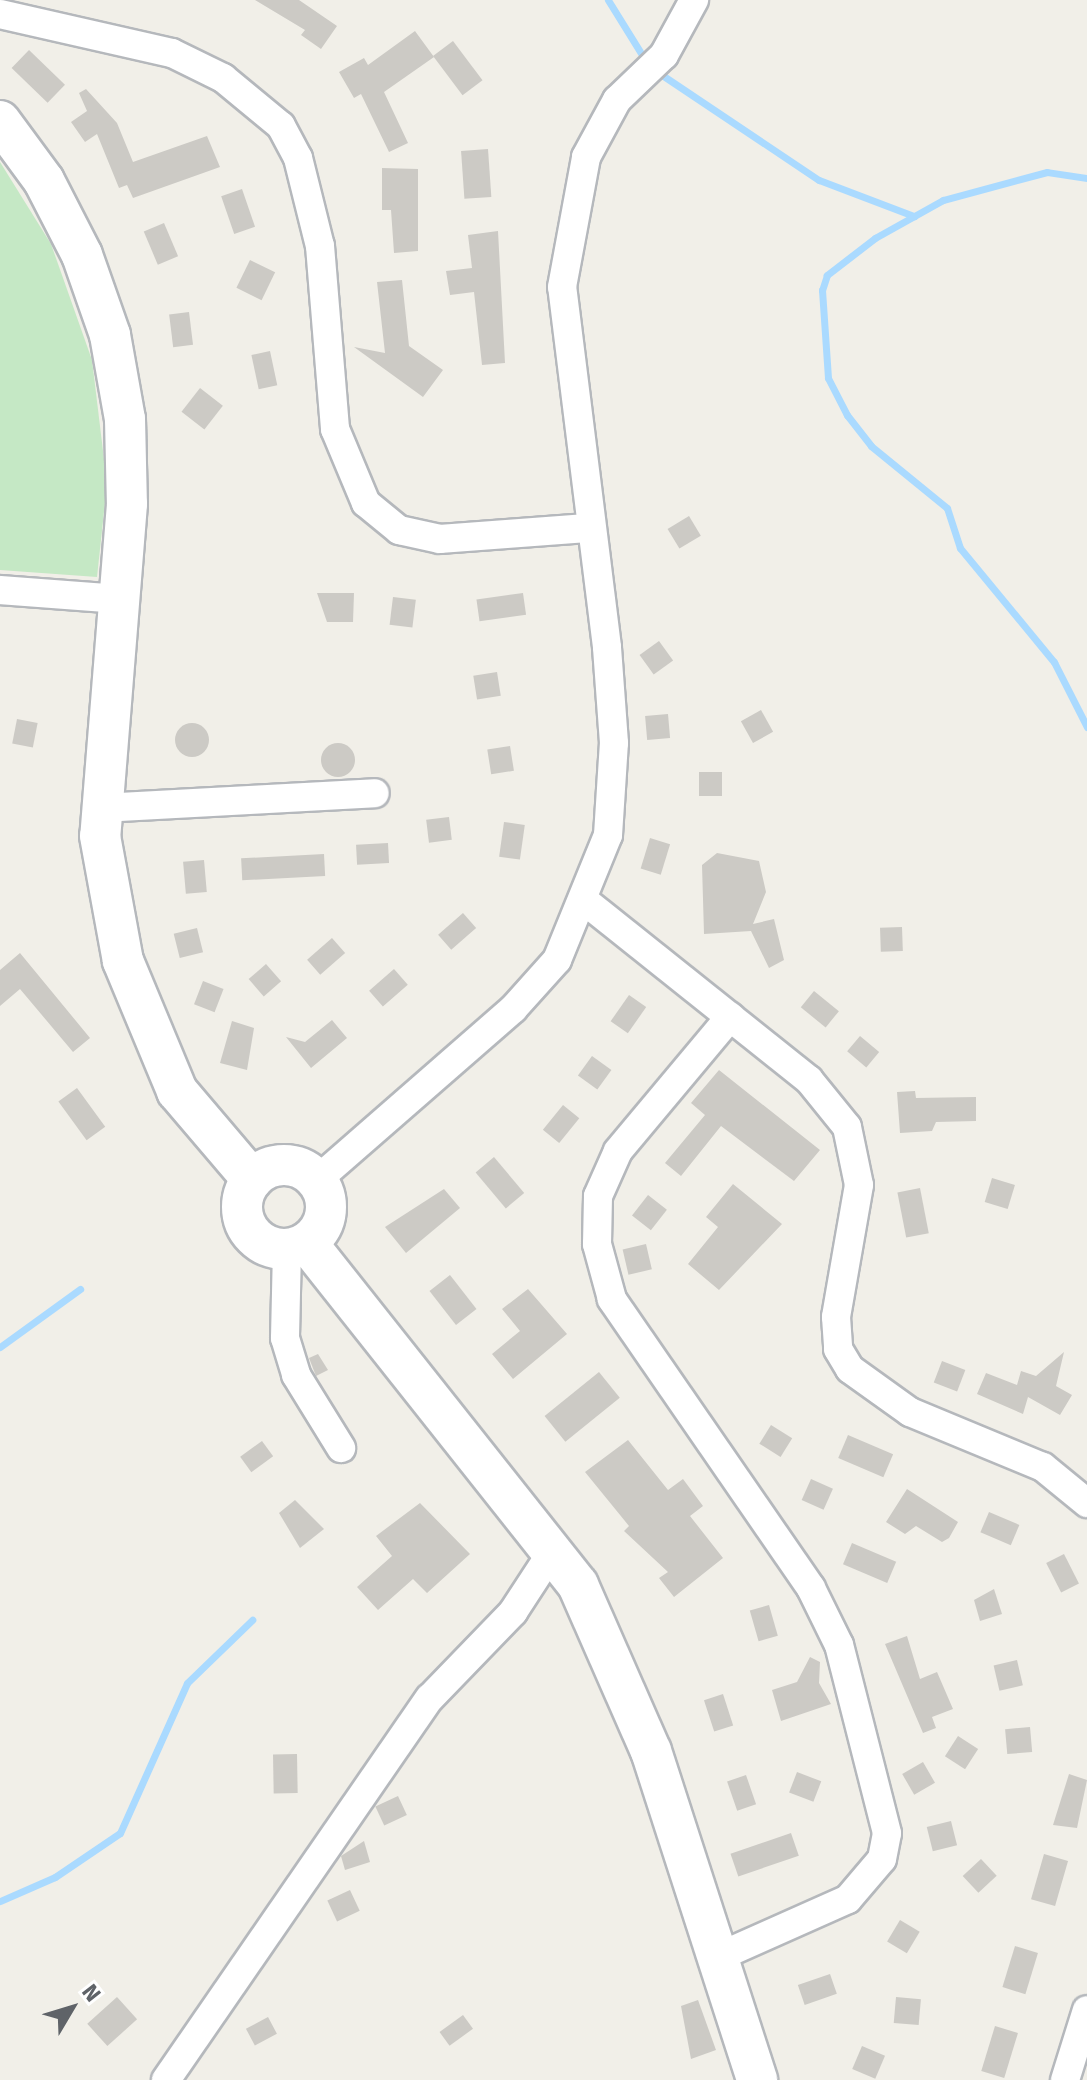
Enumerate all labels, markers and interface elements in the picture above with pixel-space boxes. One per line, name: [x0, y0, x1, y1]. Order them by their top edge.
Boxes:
north arrow: [32, 1968, 112, 2048]
text: N: [76, 1979, 106, 2007]

